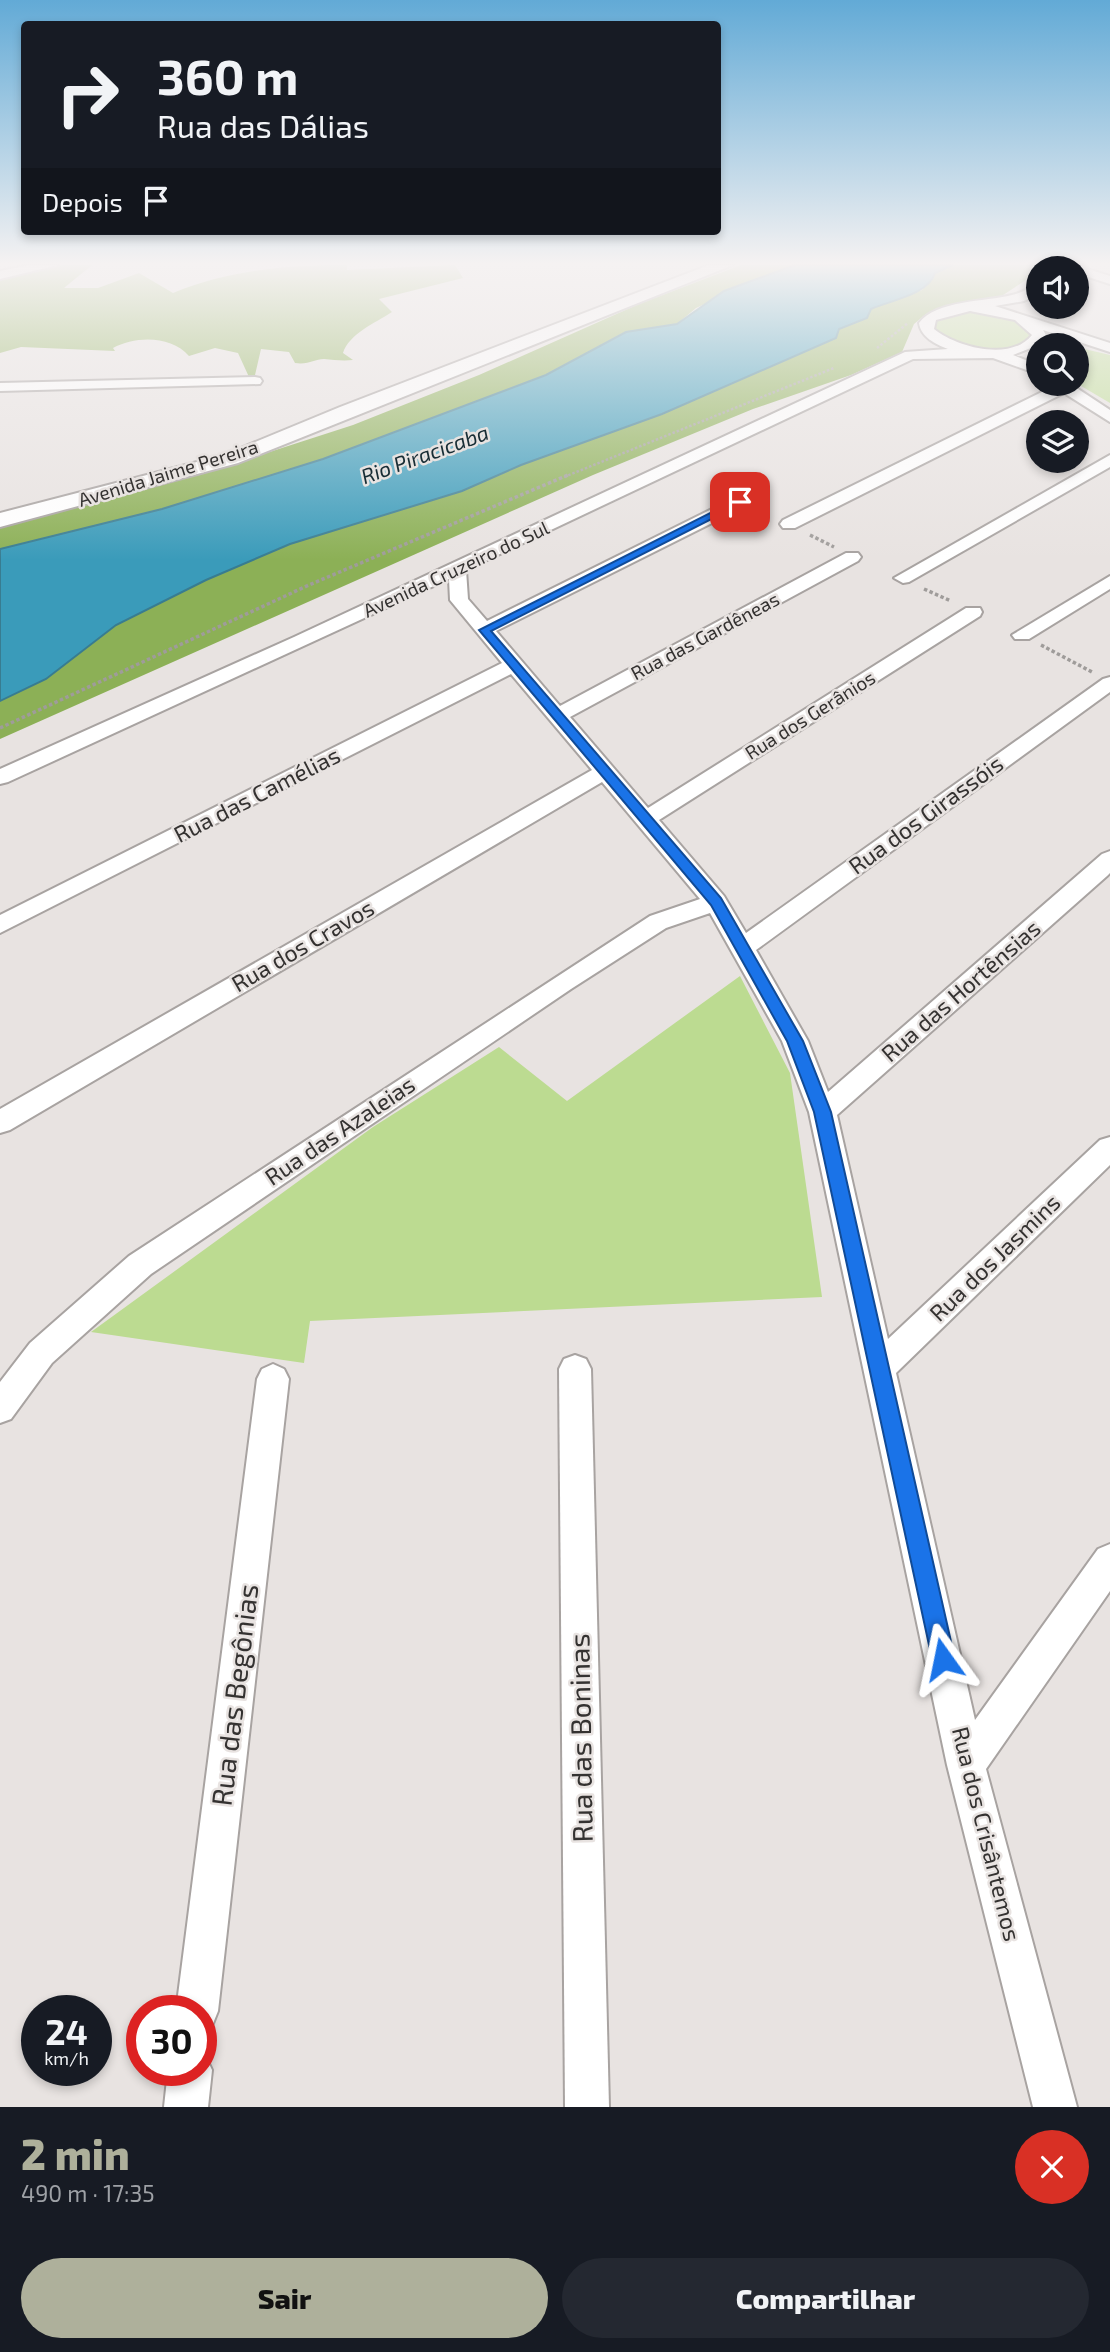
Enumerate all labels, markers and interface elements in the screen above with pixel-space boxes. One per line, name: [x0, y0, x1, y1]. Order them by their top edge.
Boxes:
text: 360 m: [157, 46, 298, 105]
icon: right: [42, 49, 133, 140]
text: Rua das Dálias: [157, 106, 369, 144]
icon: arrive: [137, 182, 175, 220]
text: Depois: [42, 186, 123, 217]
map controls: [1026, 256, 1089, 473]
button: sound: [1026, 256, 1089, 319]
button: search: [1026, 333, 1089, 396]
button: layers: [1026, 410, 1089, 473]
water label: Rio Piracicaba: [357, 419, 492, 488]
street label: Avenida Jaime Pereira: [75, 434, 261, 511]
pin: [710, 472, 770, 532]
icon: arrive: [721, 483, 759, 521]
street label: Avenida Cruzeiro do Sul: [359, 515, 553, 622]
street label: Rua das Gardêneas: [627, 587, 783, 684]
street label: Rua dos Gerânios: [740, 665, 879, 764]
street label: Rua das Camélias: [169, 740, 344, 848]
street label: Rua dos Girassóis: [843, 749, 1008, 880]
street label: Rua dos Cravos: [226, 893, 379, 997]
street label: Rua das Hortênsias: [875, 914, 1046, 1067]
street label: Rua das Azaleias: [259, 1070, 420, 1191]
street label: Rua dos Jasmins: [923, 1188, 1065, 1327]
street label: Rua das Begônias: [204, 1582, 264, 1808]
position arrow: [906, 1622, 980, 1696]
street label: Rua das Boninas: [561, 1633, 599, 1843]
street label: Rua dos Crisântemos: [947, 1724, 1027, 1944]
speed limit sign: 30: [126, 1995, 217, 2086]
text: 24: [45, 2010, 88, 2052]
text: km/h: [44, 2047, 89, 2069]
text: 2 min: [21, 2128, 130, 2178]
button: close: [1015, 2130, 1089, 2204]
text: 490 m · 17:35: [21, 2179, 155, 2207]
button: Sair: [21, 2258, 548, 2338]
button: Compartilhar: [562, 2258, 1089, 2338]

